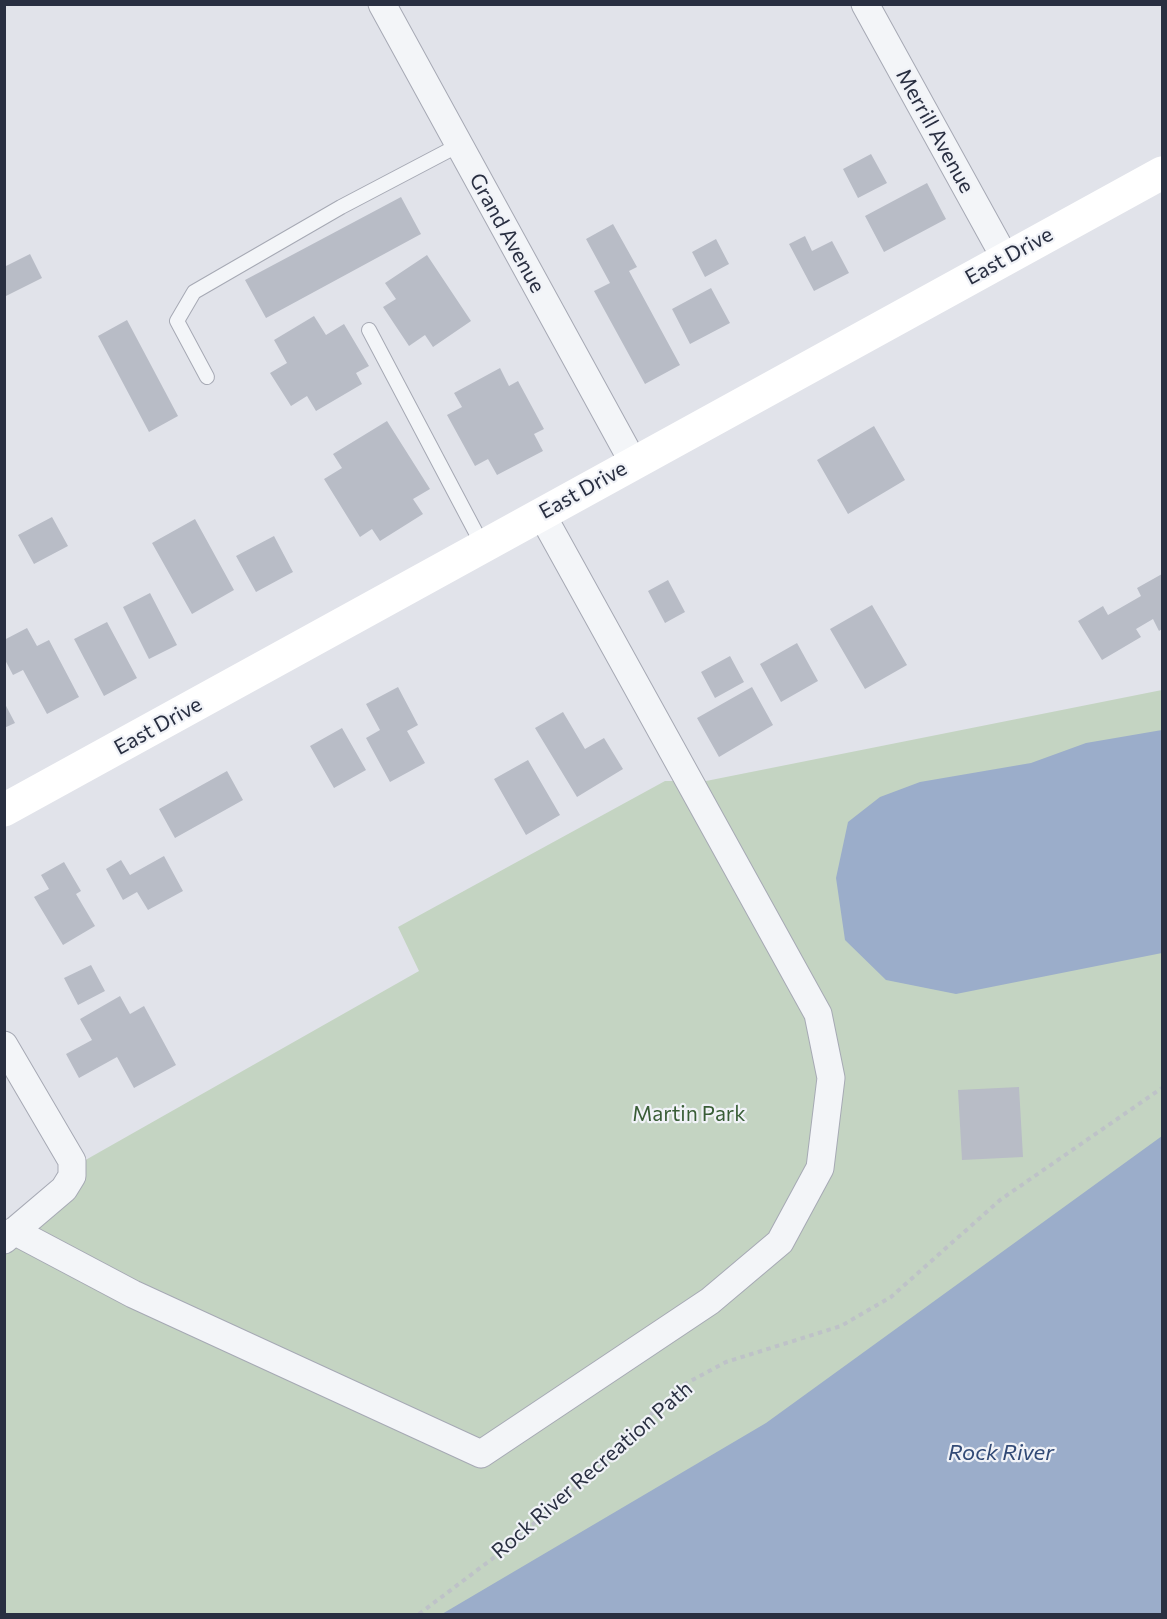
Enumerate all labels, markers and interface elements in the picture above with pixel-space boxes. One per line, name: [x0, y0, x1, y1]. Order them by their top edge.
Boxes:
street label: Merrill Avenue: [891, 65, 979, 197]
street label: Grand Avenue: [464, 169, 550, 297]
street label: East Drive: [961, 222, 1057, 290]
street label: East Drive: [535, 456, 631, 524]
street label: East Drive: [110, 692, 206, 760]
park label: Martin Park: [632, 1101, 746, 1127]
street label: Rock River Recreation Path: [487, 1376, 697, 1564]
water label: Rock River: [948, 1440, 1054, 1466]

